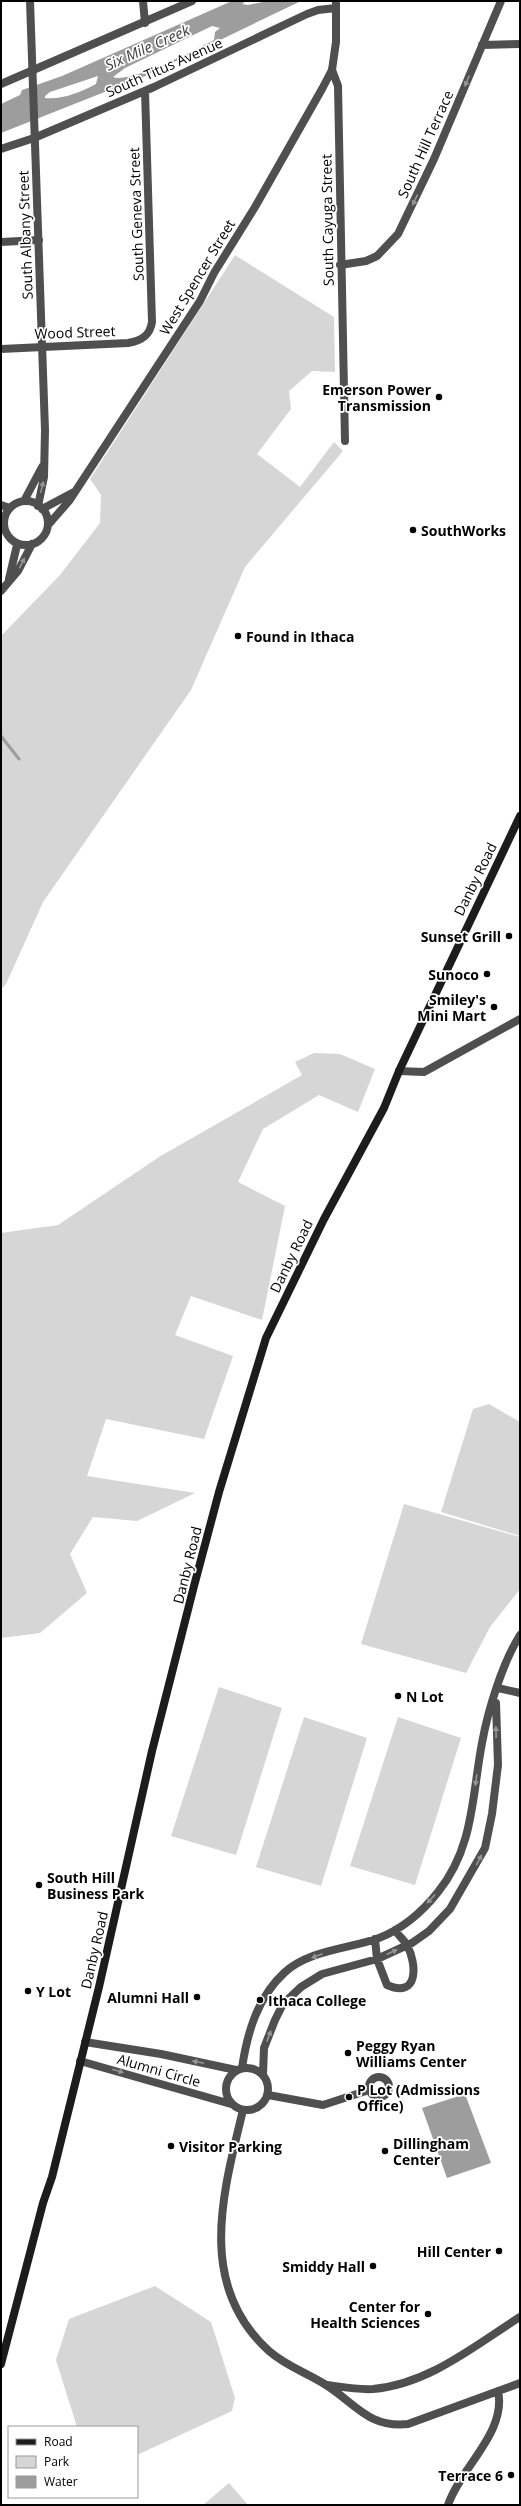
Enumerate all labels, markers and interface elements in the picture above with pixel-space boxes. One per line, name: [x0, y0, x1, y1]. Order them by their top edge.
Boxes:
water label: Six Mile Creek: [101, 19, 193, 75]
street label: South Titus Avenue: [103, 33, 225, 101]
one-way arrow: [463, 75, 469, 87]
street label: South Hill Terrace: [393, 87, 457, 201]
street label: South Geneva Street: [124, 147, 148, 281]
street label: South Cayuga Street: [316, 154, 338, 286]
street label: South Albany Street: [13, 170, 37, 300]
one-way arrow: [412, 194, 418, 206]
street label: West Spencer Street: [155, 216, 239, 338]
street label: Wood Street: [34, 321, 116, 343]
place label: Emerson Power Transmission: [322, 380, 432, 415]
marker: Emerson Power Transmission: [434, 392, 444, 402]
one-way arrow: [39, 480, 45, 493]
place label: SouthWorks: [421, 521, 506, 540]
marker: SouthWorks: [408, 525, 418, 535]
one-way arrow: [19, 557, 25, 569]
place label: Found in Ithaca: [246, 627, 354, 646]
marker: Found in Ithaca: [233, 631, 243, 641]
street label: Danby Road: [449, 839, 501, 919]
place label: Sunset Grill: [421, 927, 501, 946]
marker: Sunset Grill: [504, 931, 514, 941]
place label: Sunoco: [428, 965, 479, 984]
marker: Sunoco: [482, 969, 492, 979]
place label: Smiley's Mini Mart: [417, 990, 486, 1025]
marker: Smiley's Mini Mart: [489, 1002, 499, 1012]
street label: Danby Road: [265, 1216, 317, 1296]
street label: Danby Road: [168, 1524, 206, 1606]
place label: N Lot: [406, 1687, 444, 1706]
marker: N Lot: [393, 1691, 403, 1701]
one-way arrow: [493, 1725, 499, 1738]
one-way arrow: [473, 1774, 479, 1786]
one-way arrow: [476, 1854, 482, 1866]
place label: South Hill Business Park: [47, 1868, 144, 1903]
marker: South Hill Business Park: [34, 1880, 44, 1890]
one-way arrow: [427, 1894, 436, 1904]
street label: Danby Road: [76, 1909, 112, 1991]
one-way arrow: [386, 1949, 398, 1955]
one-way arrow: [311, 1953, 323, 1959]
place label: Y Lot: [36, 1982, 71, 2001]
marker: Y Lot: [23, 1986, 33, 1996]
place label: Alumni Hall: [107, 1988, 189, 2007]
place label: Ithaca College: [268, 1991, 366, 2010]
marker: Alumni Hall: [192, 1992, 202, 2002]
marker: Ithaca College: [255, 1995, 265, 2005]
one-way arrow: [266, 2029, 272, 2041]
place label: Peggy Ryan Williams Center: [356, 2036, 467, 2071]
marker: Peggy Ryan Williams Center: [343, 2048, 353, 2058]
street label: Alumni Circle: [115, 2049, 203, 2091]
one-way arrow: [192, 2059, 204, 2065]
one-way arrow: [112, 2068, 124, 2074]
place label: P Lot (Admissions Office): [357, 2080, 480, 2115]
marker: P Lot (Admissions Office): [344, 2092, 354, 2102]
place label: Dillingham Center: [393, 2134, 469, 2169]
place label: Visitor Parking: [179, 2137, 282, 2156]
marker: Visitor Parking: [166, 2141, 176, 2151]
marker: Dillingham Center: [380, 2146, 390, 2156]
place label: Hill Center: [417, 2242, 492, 2261]
marker: Hill Center: [494, 2246, 504, 2256]
place label: Smiddy Hall: [282, 2257, 365, 2276]
marker: Smiddy Hall: [368, 2261, 378, 2271]
place label: Center for Health Sciences: [310, 2297, 421, 2332]
marker: Center for Health Sciences: [423, 2309, 433, 2319]
legend: [8, 2426, 138, 2498]
text: Road: [44, 2433, 73, 2450]
text: Park: [44, 2453, 70, 2470]
place label: Terrace 6: [438, 2466, 503, 2485]
marker: Terrace 6: [506, 2470, 516, 2480]
text: Water: [44, 2473, 78, 2490]

